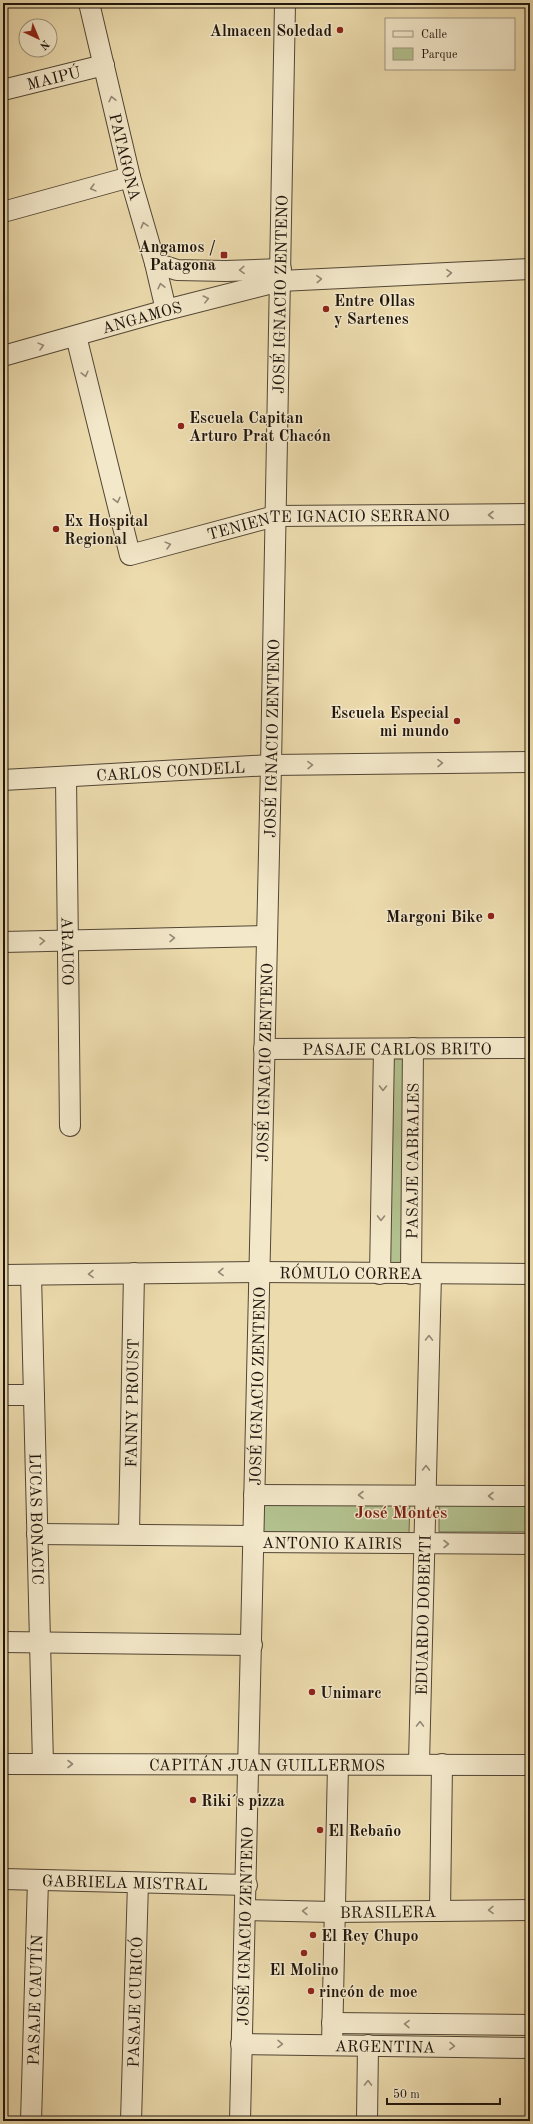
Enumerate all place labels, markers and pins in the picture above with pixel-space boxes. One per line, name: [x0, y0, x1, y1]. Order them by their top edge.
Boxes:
place label: Almacen Soledad: [210, 24, 332, 40]
marker: Almacen Soledad: [335, 25, 345, 35]
place label: Angamos / Patagona: [139, 240, 216, 274]
marker: Angamos / Patagona: [219, 250, 229, 260]
place label: Entre Ollas y Sartenes: [334, 294, 415, 328]
marker: Entre Ollas y Sartenes: [321, 304, 331, 314]
place label: Escuela Capitan Arturo Prat Chacón: [189, 411, 331, 445]
marker: Escuela Capitan Arturo Prat Chacón: [176, 421, 186, 431]
place label: Ex Hospital Regional: [64, 514, 148, 548]
marker: Ex Hospital Regional: [51, 524, 61, 534]
place label: Escuela Especial mi mundo: [330, 706, 449, 740]
marker: Escuela Especial mi mundo: [452, 716, 462, 726]
place label: Margoni Bike: [386, 910, 483, 926]
marker: Margoni Bike: [486, 911, 496, 921]
place label: Unimarc: [320, 1686, 382, 1702]
marker: Unimarc: [307, 1687, 317, 1697]
place label: Riki´s pizza: [201, 1794, 285, 1810]
marker: Riki´s pizza: [188, 1795, 198, 1805]
place label: El Rebaño: [328, 1824, 401, 1840]
marker: El Rebaño: [315, 1825, 325, 1835]
place label: El Rey Chupo: [321, 1929, 419, 1945]
marker: El Rey Chupo: [308, 1930, 318, 1940]
marker: El Molino: [299, 1948, 309, 1958]
place label: El Molino: [269, 1963, 339, 1979]
place label: rincón de moe: [319, 1985, 418, 2001]
marker: rincón de moe: [306, 1986, 316, 1996]

